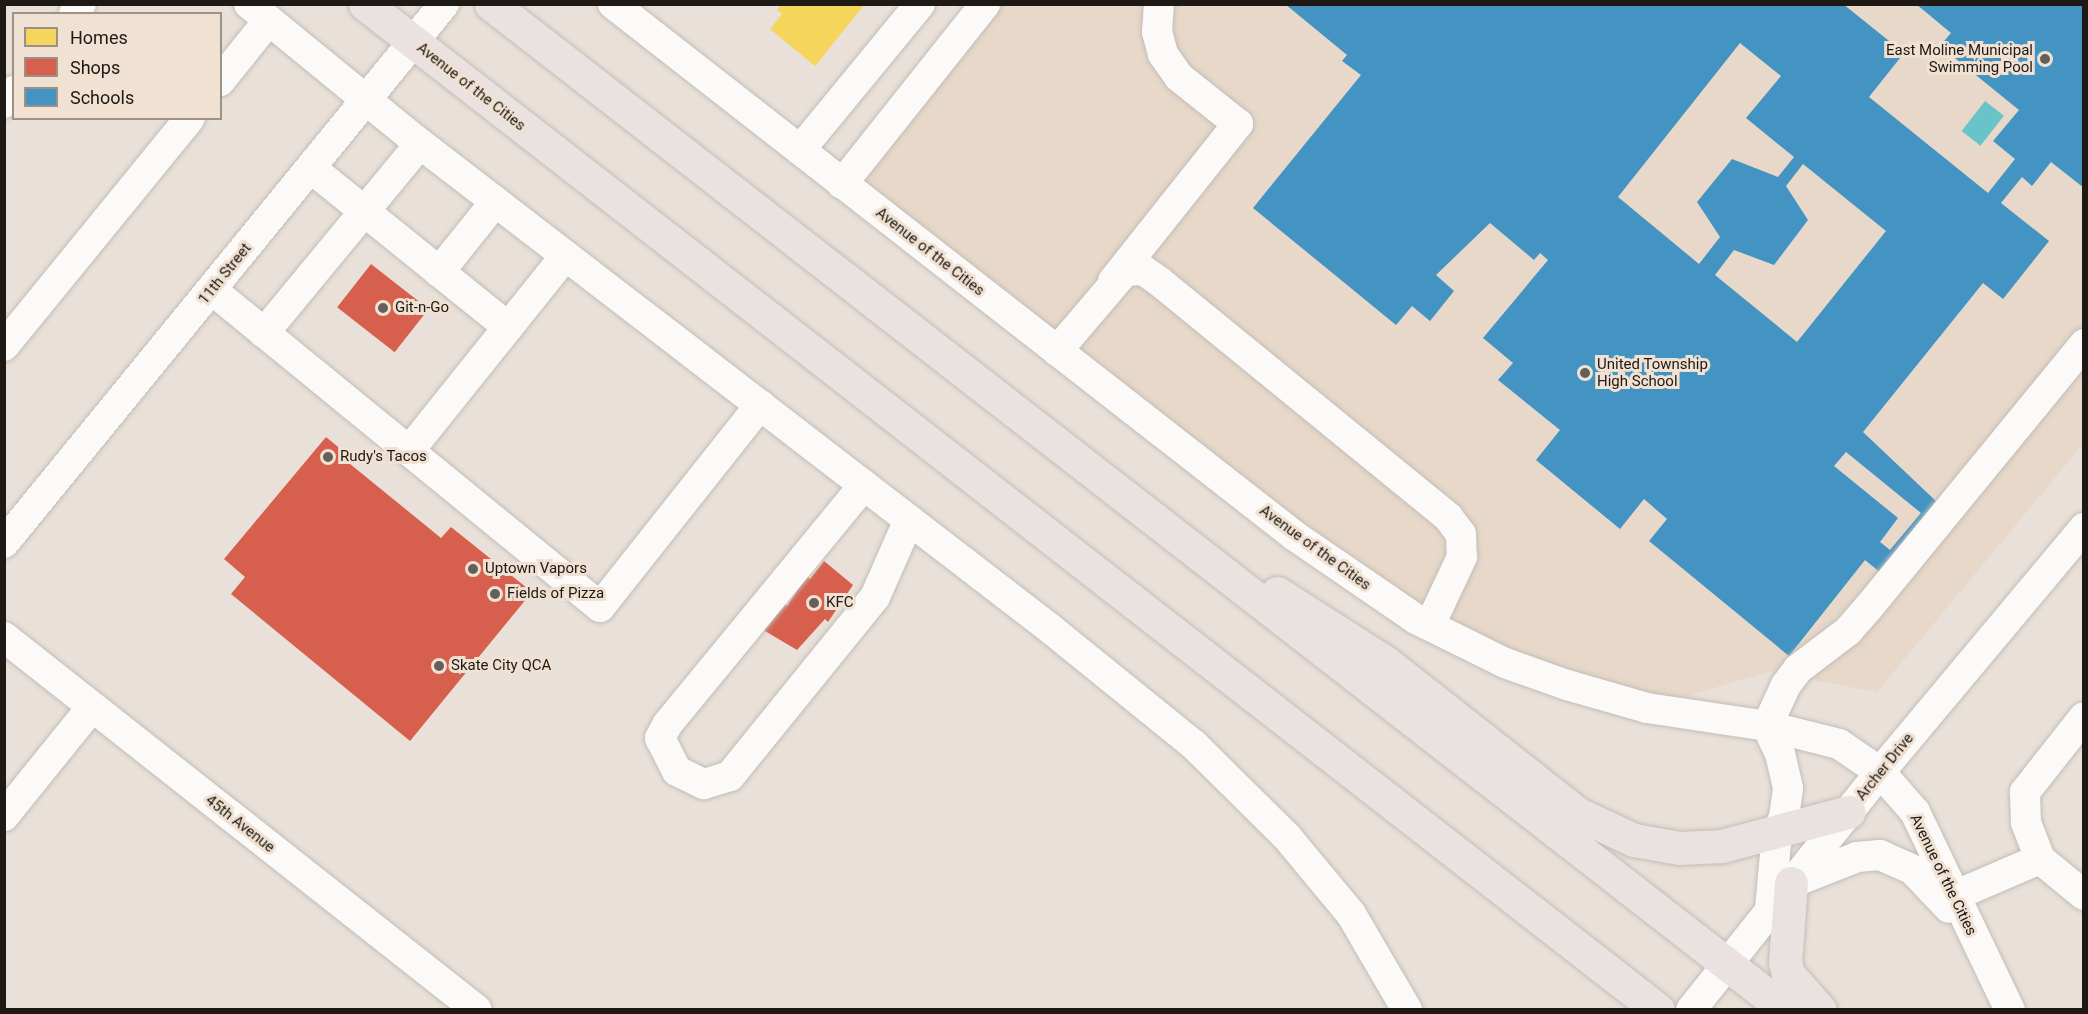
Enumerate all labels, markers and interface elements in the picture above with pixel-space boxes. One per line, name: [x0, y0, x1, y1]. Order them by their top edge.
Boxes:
legend: [12, 12, 222, 120]
text: Homes: [70, 27, 128, 48]
street label: Avenue of the Cities: [413, 39, 529, 135]
place label: East Moline Municipal Swimming Pool: [1886, 41, 2033, 76]
marker: East Moline Municipal Swimming Pool: [2038, 52, 2052, 66]
text: Shops: [70, 57, 120, 78]
text: Schools: [70, 87, 134, 108]
street label: Avenue of the Cities: [872, 204, 988, 300]
street label: 11th Street: [195, 240, 255, 308]
place label: Git-n-Go: [395, 299, 449, 317]
marker: Git-n-Go: [376, 301, 390, 315]
place label: United Township High School: [1597, 355, 1708, 390]
marker: United Township High School: [1578, 366, 1592, 380]
place label: Rudy's Tacos: [340, 448, 427, 466]
marker: Rudy's Tacos: [321, 450, 335, 464]
street label: Avenue of the Cities: [1256, 502, 1374, 594]
place label: Uptown Vapors: [485, 560, 587, 578]
marker: Uptown Vapors: [466, 562, 480, 576]
place label: Fields of Pizza: [507, 585, 604, 603]
marker: Fields of Pizza: [488, 587, 502, 601]
place label: KFC: [826, 594, 853, 612]
marker: KFC: [807, 596, 821, 610]
place label: Skate City QCA: [451, 657, 551, 675]
marker: Skate City QCA: [432, 659, 446, 673]
street label: Archer Drive: [1852, 730, 1918, 804]
street label: 45th Avenue: [202, 791, 278, 857]
street label: Avenue of the Cities: [1906, 811, 1980, 939]

